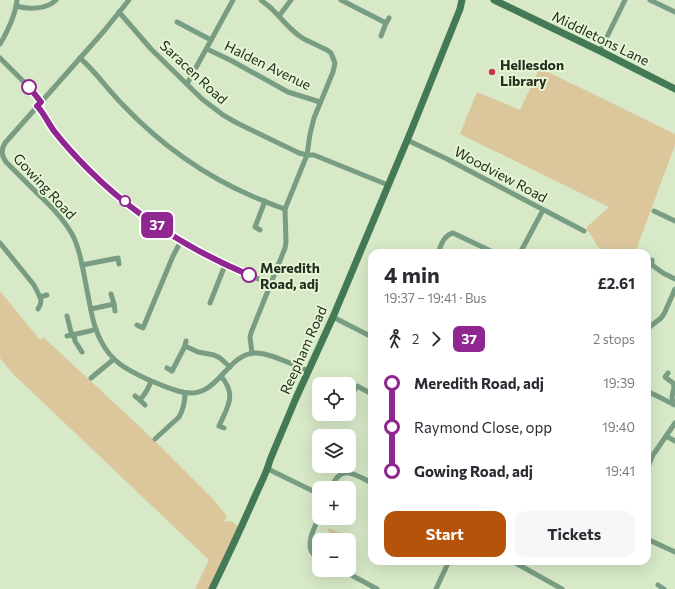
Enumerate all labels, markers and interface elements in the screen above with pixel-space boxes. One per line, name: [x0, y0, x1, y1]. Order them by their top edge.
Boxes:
street label: Middletons Lane: [550, 7, 652, 69]
street label: Saracen Road: [157, 36, 231, 108]
street label: Halden Avenue: [222, 37, 314, 93]
place label: Hellesdon Library: [500, 56, 564, 89]
marker: Hellesdon Library: [487, 67, 497, 77]
unlabelled marker: [21, 79, 37, 95]
street label: Woodview Road: [452, 142, 550, 206]
street label: Gowing Road: [10, 149, 80, 223]
unlabelled marker: [119, 195, 131, 207]
line badge: 37: [139, 212, 175, 238]
text: 37: [149, 216, 165, 233]
place label: Meredith Road, adj: [260, 259, 320, 292]
text: 4 min: [384, 261, 440, 288]
marker: Meredith Road, adj: [241, 267, 257, 283]
text: £2.61: [598, 274, 635, 292]
text: 19:37 – 19:41 · Bus: [384, 290, 486, 306]
street label: Reepham Road: [276, 303, 330, 397]
icon: walk: [384, 328, 406, 350]
icon: forward: [425, 328, 447, 350]
text: 37: [461, 330, 477, 347]
text: 2: [412, 331, 419, 347]
text: 2 stops: [593, 331, 635, 347]
text: Meredith Road, adj: [414, 374, 544, 392]
text: 19:39: [603, 375, 635, 391]
map controls: [312, 377, 356, 577]
button: locate: [312, 377, 356, 421]
text: Raymond Close, opp: [414, 418, 552, 436]
text: 19:40: [602, 419, 635, 435]
button: layers: [312, 429, 356, 473]
text: Gowing Road, adj: [414, 462, 533, 480]
text: 19:41: [606, 463, 635, 479]
button: +: [312, 481, 356, 525]
button: Start: [384, 511, 506, 557]
button: Tickets: [514, 511, 635, 557]
button: −: [312, 533, 356, 577]

